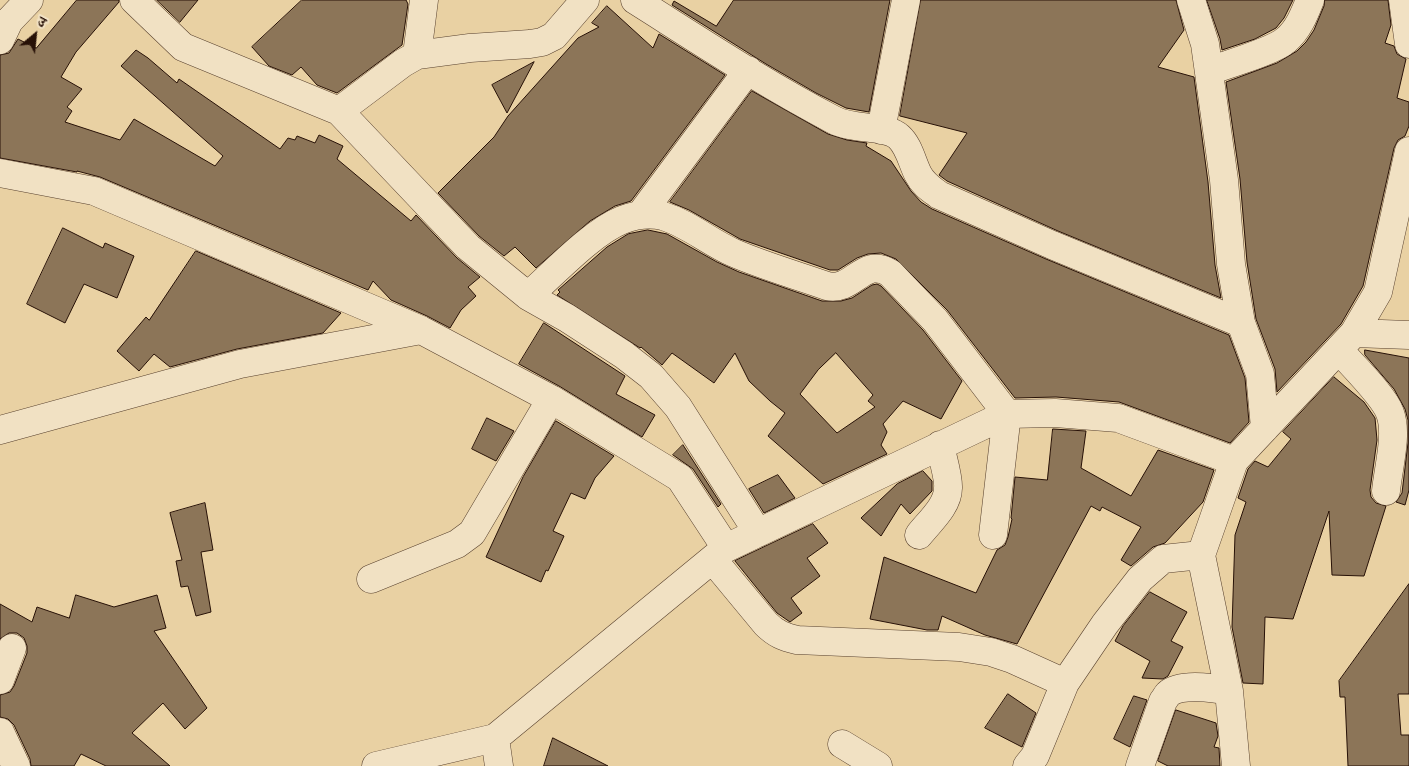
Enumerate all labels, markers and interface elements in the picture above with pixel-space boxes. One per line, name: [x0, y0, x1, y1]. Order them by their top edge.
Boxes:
north arrow: [10, 10, 60, 60]
text: उ: [35, 12, 49, 31]

